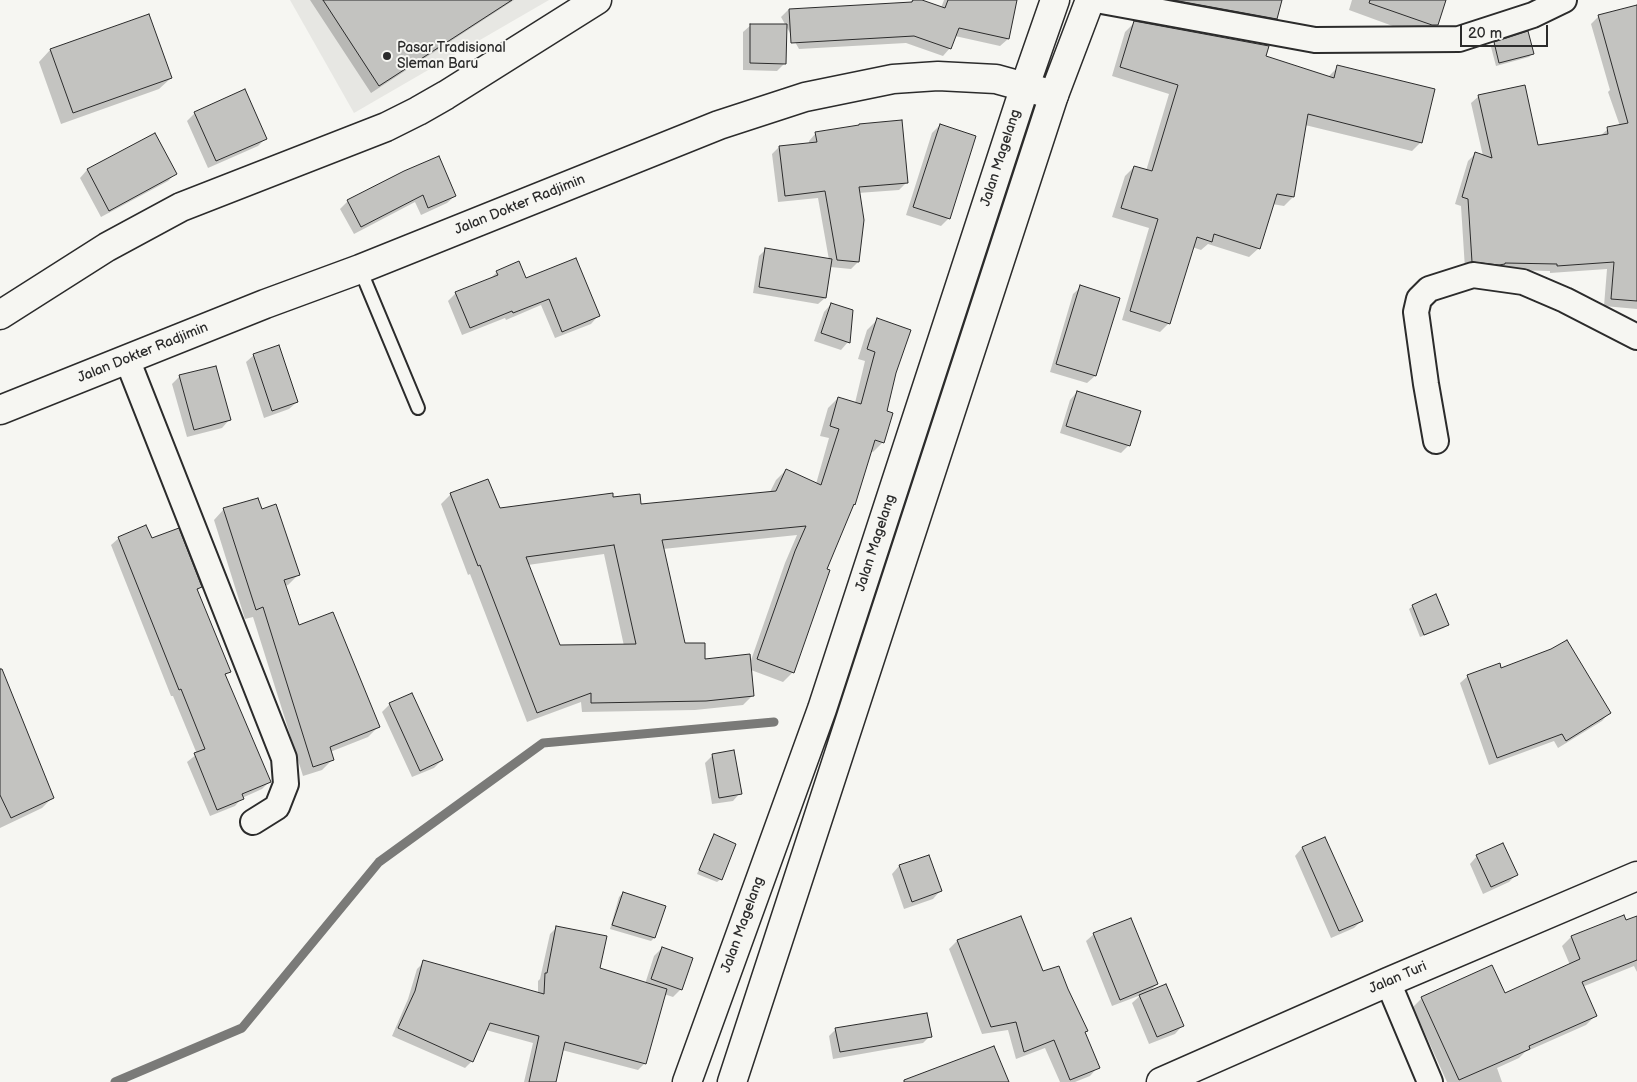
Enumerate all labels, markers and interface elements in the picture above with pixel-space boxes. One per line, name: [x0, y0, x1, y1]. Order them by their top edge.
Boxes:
scale bar: [1462, 15, 1550, 47]
text: 20 m: [1468, 24, 1502, 43]
place label: Pasar Tradisional Sleman Baru: [397, 40, 506, 72]
marker: Pasar Tradisional Sleman Baru: [381, 50, 393, 62]
street label: Jalan Magelang: [977, 107, 1025, 209]
street label: Jalan Dokter Radjimin: [452, 171, 588, 239]
street label: Jalan Dokter Radjimin: [75, 319, 211, 387]
street label: Jalan Magelang: [852, 492, 900, 594]
street label: Jalan Magelang: [718, 875, 768, 975]
street label: Jalan Turi: [1367, 958, 1429, 998]

